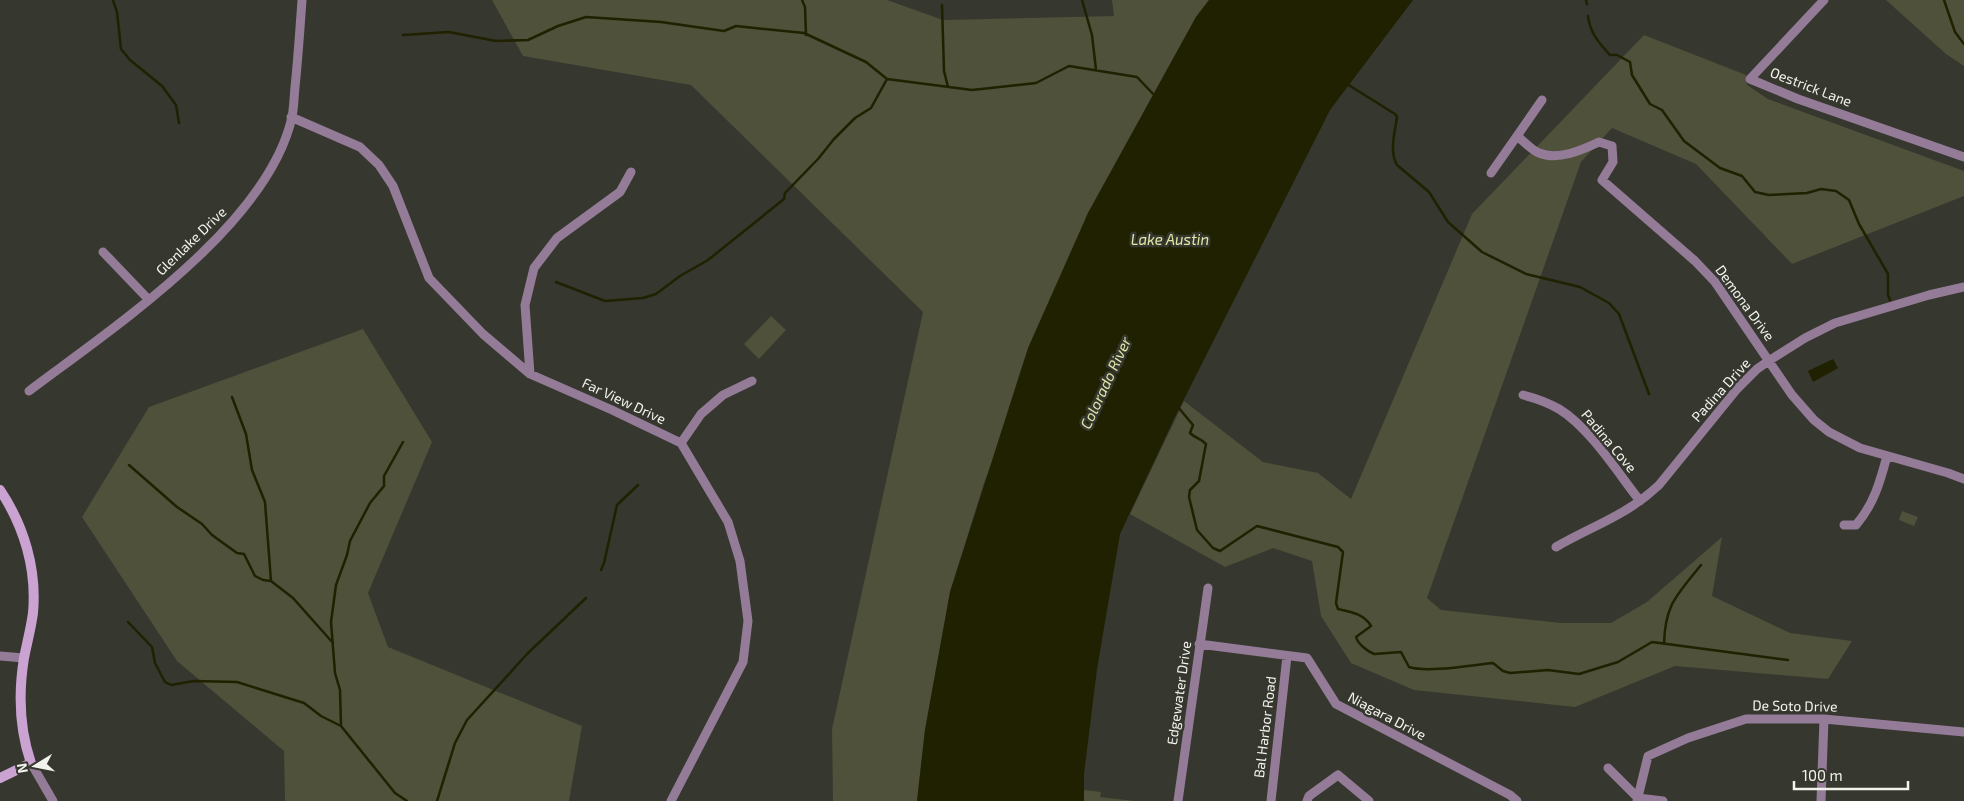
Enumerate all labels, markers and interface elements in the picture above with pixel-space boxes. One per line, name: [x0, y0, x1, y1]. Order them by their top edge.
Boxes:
street label: Oestrick Lane: [1768, 63, 1854, 110]
street label: Glenlake Drive: [152, 203, 229, 278]
water label: Lake Austin: [1131, 230, 1209, 248]
street label: Demona Drive: [1712, 262, 1779, 344]
water label: Colorado River: [1076, 333, 1135, 431]
street label: Padina Drive: [1688, 354, 1754, 425]
street label: Far View Drive: [580, 374, 669, 427]
street label: Padina Cove: [1578, 406, 1641, 476]
street label: Edgewater Drive: [1163, 640, 1194, 746]
street label: Bal Harbor Road: [1250, 675, 1279, 779]
street label: Niagara Drive: [1345, 688, 1429, 743]
street label: De Soto Drive: [1752, 696, 1838, 715]
north arrow: [10, 741, 60, 791]
scale bar: [1794, 758, 1908, 790]
text: N: [12, 762, 31, 775]
text: 100 m: [1802, 766, 1843, 784]

